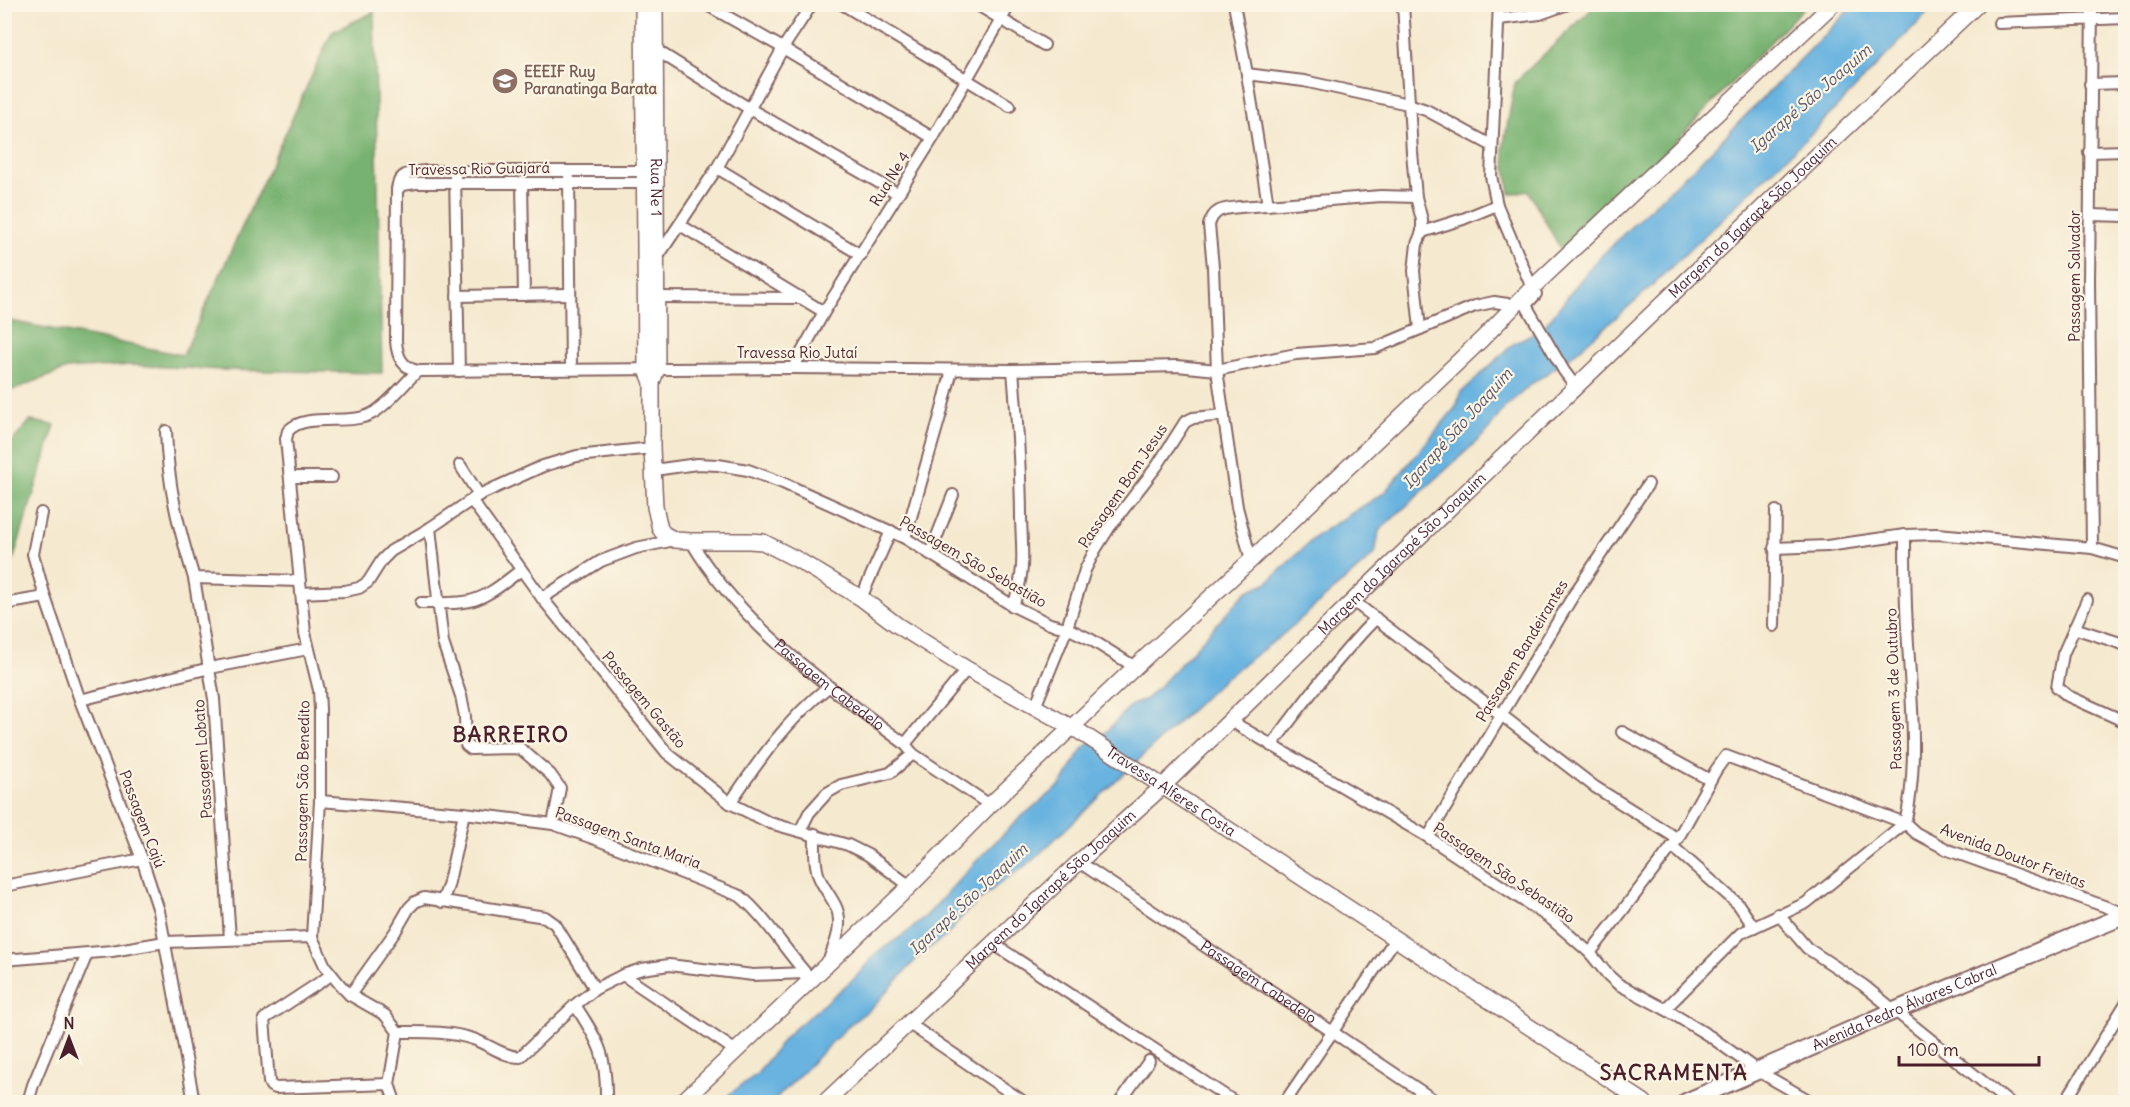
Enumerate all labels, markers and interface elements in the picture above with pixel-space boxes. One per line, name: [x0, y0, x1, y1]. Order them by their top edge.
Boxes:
water label: Igarapé São Joaquim: [1745, 39, 1876, 156]
place label: EEEIF Ruy Paranatinga Barata: [524, 62, 658, 99]
school or university icon: EEEIF Ruy Paranatinga Barata: [490, 66, 520, 96]
street label: Margem do Igarapé São Joaquim: [1664, 132, 1840, 302]
street label: Rua Ne 4: [865, 148, 914, 210]
street label: Travessa Rio Guajará: [408, 158, 551, 179]
street label: Rua Ne 1: [647, 158, 666, 216]
street label: Passagem Salvador: [2065, 210, 2084, 342]
street label: Travessa Rio Jutaí: [737, 343, 857, 362]
water label: Igarapé São Joaquim: [1398, 363, 1517, 492]
street label: Passagem Bom Jesus: [1074, 420, 1171, 551]
street label: Margem do Igarapé São Joaquim: [1314, 468, 1490, 639]
street label: Passagem São Sebastião: [896, 512, 1050, 612]
street label: Passagem Bandeirantes: [1472, 576, 1572, 725]
street label: Passagem 3 de Outubro: [1881, 608, 1906, 770]
street label: Passagem Cabedelo: [770, 635, 888, 735]
street label: Passagem Gastão: [598, 647, 690, 752]
street label: Passagem Lobato: [189, 699, 216, 819]
street label: Passagem São Benedito: [292, 700, 313, 862]
district label: BARREIRO: [453, 721, 569, 748]
street label: Travessa Alferes Costa: [1103, 742, 1240, 841]
street label: Passagem Cajú: [115, 767, 170, 871]
street label: Passagem Santa Maria: [553, 802, 704, 873]
street label: Margem do Igarapé São Joaquim: [962, 807, 1140, 973]
street label: Passagem São Sebastião: [1430, 818, 1579, 927]
street label: Avenida Doutor Freitas: [1938, 819, 2089, 892]
water label: Igarapé São Joaquim: [905, 839, 1031, 959]
street label: Passagem Cabedelo: [1197, 936, 1320, 1028]
street label: Avenida Pedro Álvares Cabral: [1809, 960, 1999, 1055]
north arrow: [39, 1008, 99, 1068]
text: N: [63, 1013, 75, 1033]
scale bar: [1899, 1029, 2038, 1067]
text: 100 m: [1908, 1038, 1959, 1061]
district label: SACRAMENTA: [1600, 1059, 1748, 1086]

